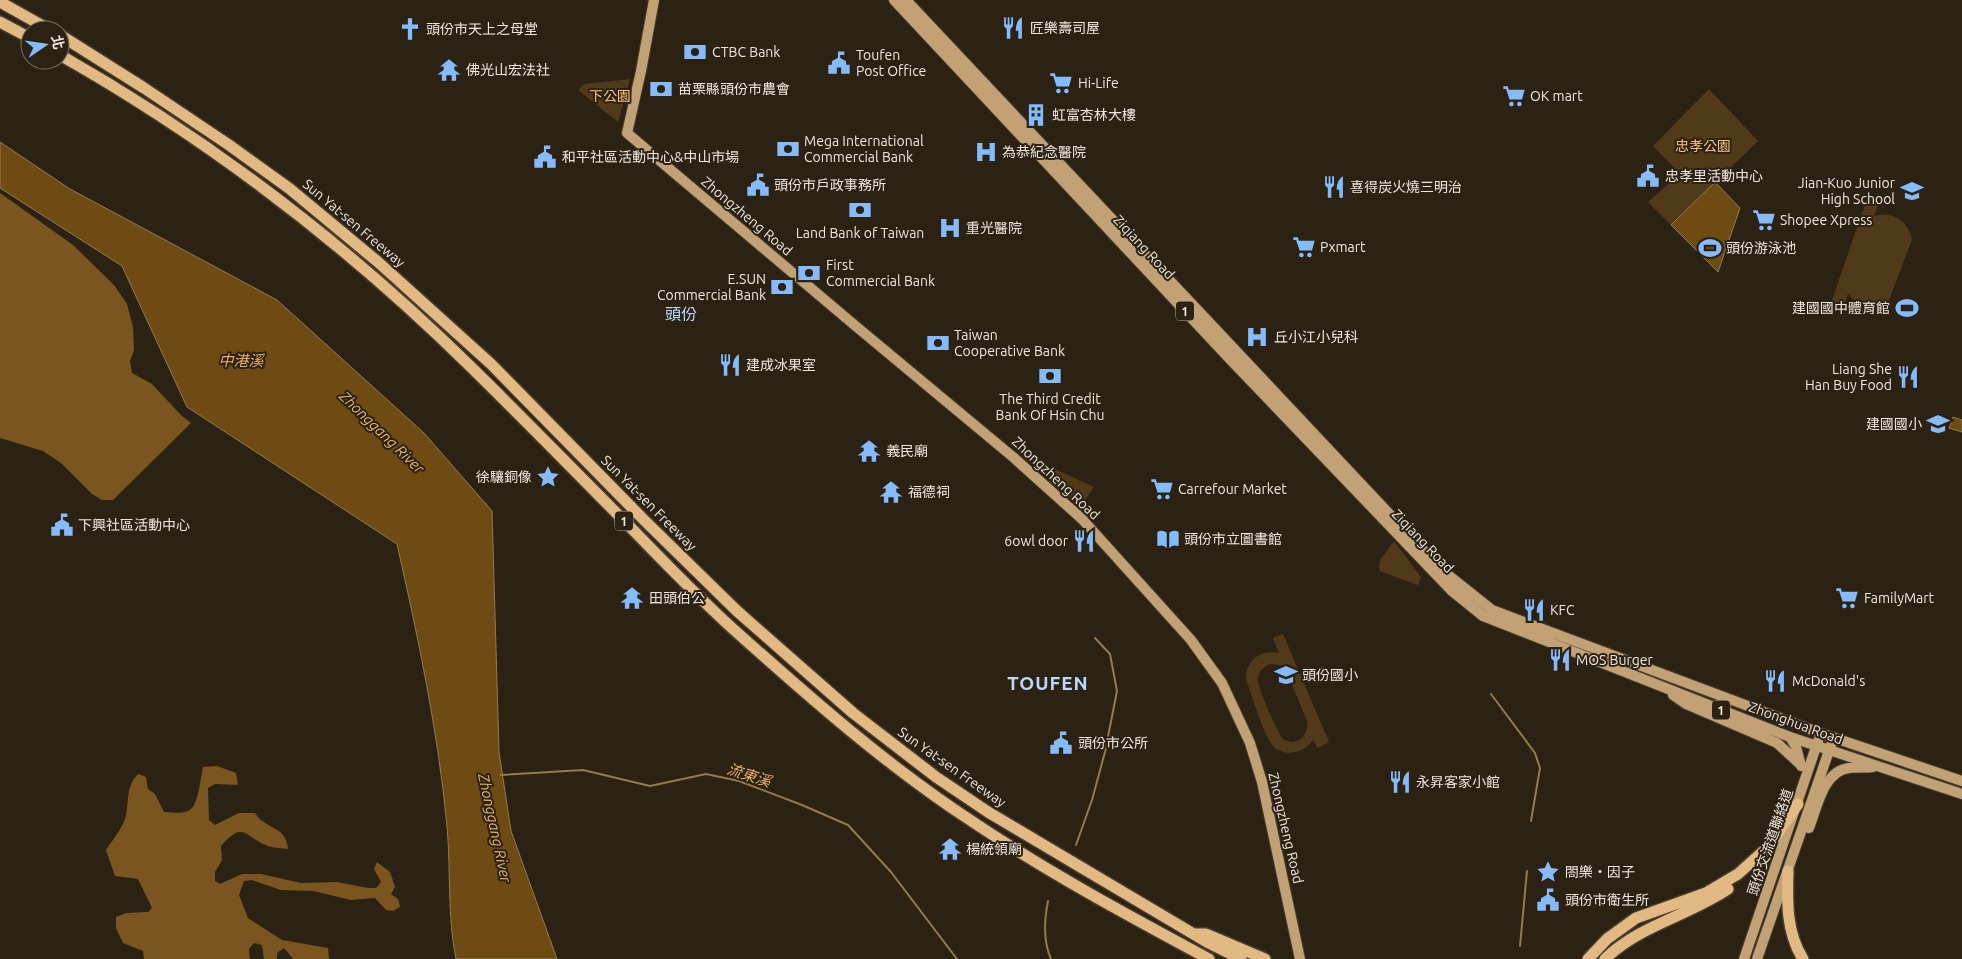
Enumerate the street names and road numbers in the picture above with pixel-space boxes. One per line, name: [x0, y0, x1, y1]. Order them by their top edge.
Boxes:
street label: Zhongzheng Road: [698, 173, 796, 259]
street label: Sun Yat-sen Freeway: [300, 176, 408, 270]
street label: Ziqiang Road: [1110, 212, 1178, 282]
road number: 1: [1176, 302, 1194, 321]
street label: Zhongzheng Road: [1009, 433, 1103, 523]
street label: Sun Yat-sen Freeway: [598, 452, 700, 554]
street label: Ziqiang Road: [1389, 506, 1457, 576]
road number: 1: [615, 512, 633, 530]
street label: Zhonghua Road: [1747, 699, 1845, 747]
road number: 1: [1712, 700, 1730, 720]
street label: Sun Yat-sen Freeway: [895, 724, 1009, 810]
street label: Zhongzheng Road: [1265, 771, 1307, 885]
street label: 頭份交流道聯絡道: [1744, 786, 1796, 898]

